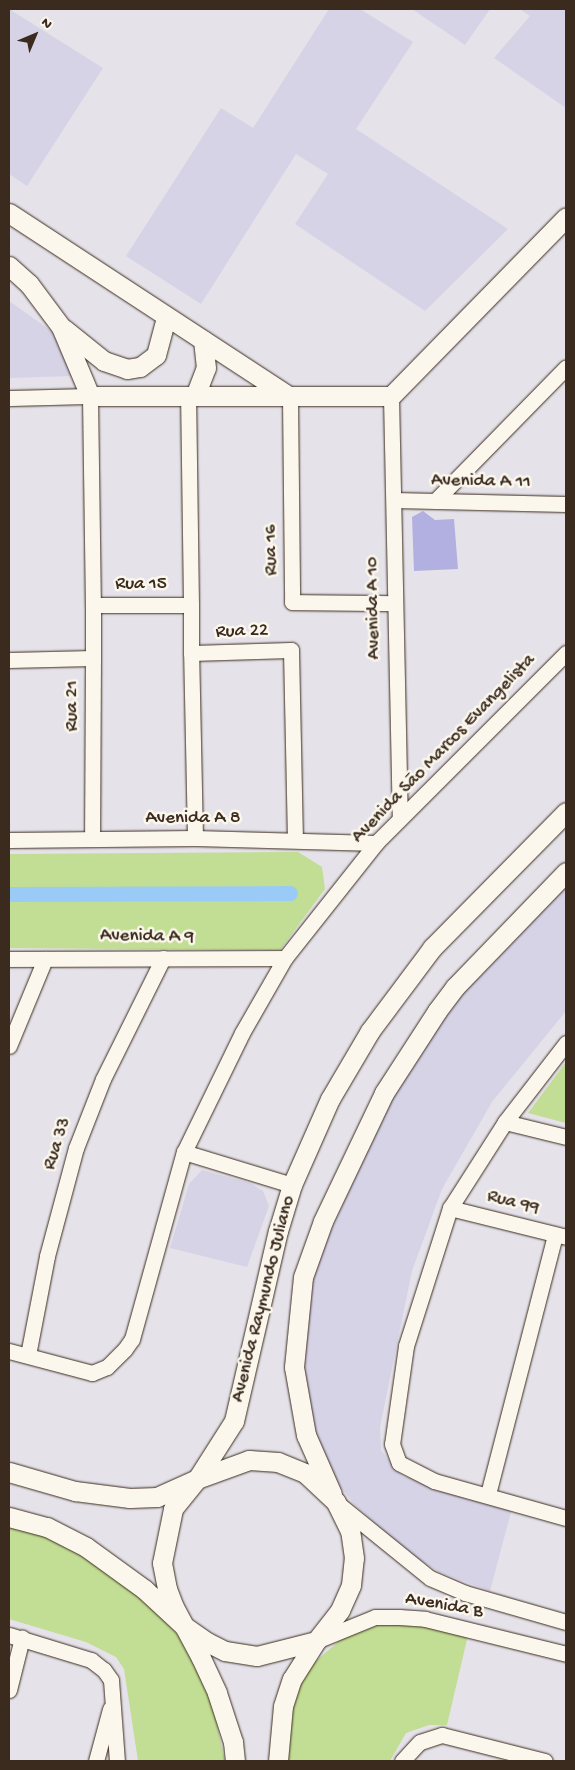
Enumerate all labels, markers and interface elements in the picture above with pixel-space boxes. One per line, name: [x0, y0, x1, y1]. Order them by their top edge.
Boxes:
north arrow: [10, 10, 60, 60]
text: N: [37, 15, 55, 33]
street label: Avenida A 11: [431, 470, 531, 494]
street label: Rua 16: [260, 524, 284, 576]
street label: Avenida A 10: [362, 556, 386, 660]
street label: Rua 15: [115, 574, 167, 596]
street label: Rua 22: [215, 620, 269, 644]
street label: Avenida São Marcos Evangelista: [347, 649, 541, 849]
street label: Rua 21: [62, 681, 84, 731]
street label: Avenida A 8: [146, 808, 240, 830]
street label: Avenida A 9: [100, 925, 194, 949]
street label: Rua 33: [39, 1115, 77, 1173]
street label: Rua 99: [485, 1186, 541, 1220]
street label: Avenida Raymundo Juliano: [227, 1193, 301, 1405]
street label: Avenida B: [403, 1588, 485, 1624]

